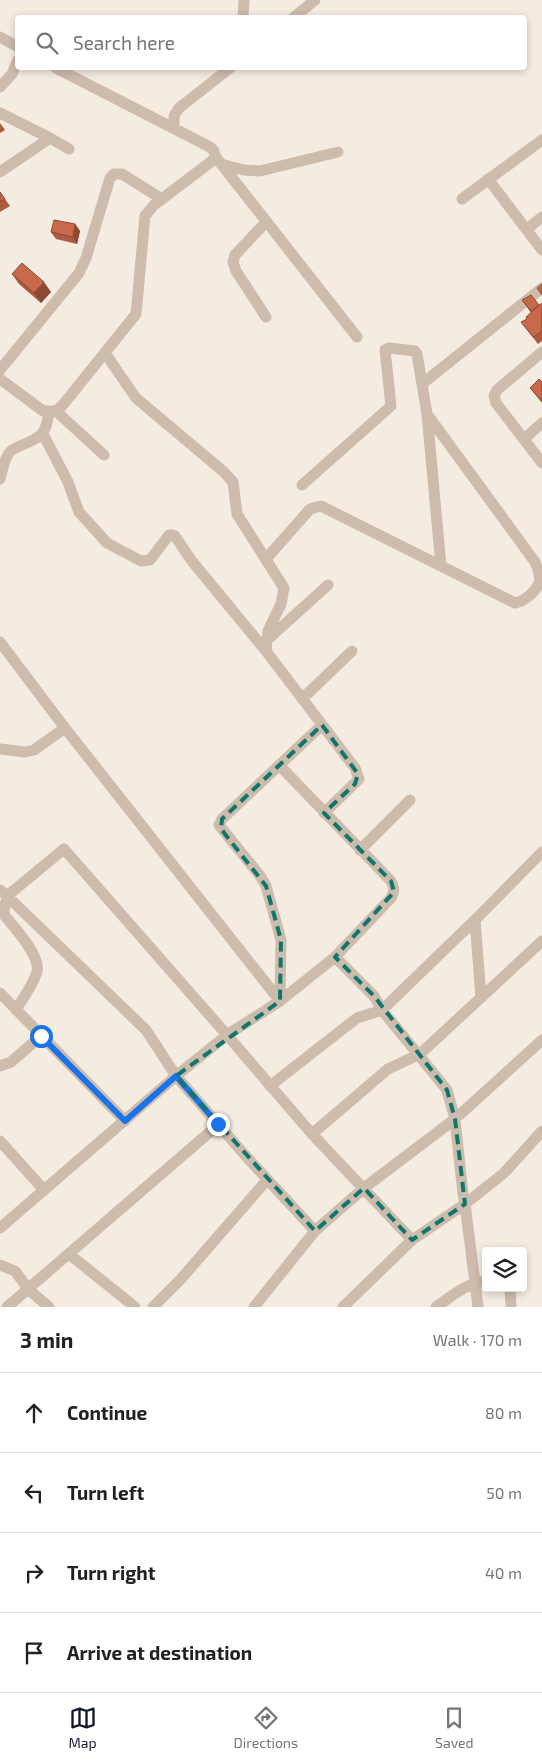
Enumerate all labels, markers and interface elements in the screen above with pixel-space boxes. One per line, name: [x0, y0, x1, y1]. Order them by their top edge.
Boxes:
search box: [15, 15, 527, 70]
icon: search: [33, 29, 61, 57]
text: Search here: [73, 31, 175, 54]
route start: [30, 1025, 53, 1048]
route end: [207, 1113, 230, 1136]
map controls: [482, 1247, 527, 1292]
button: layers: [482, 1247, 527, 1292]
text: 3 min: [20, 1327, 73, 1352]
text: Walk · 170 m: [433, 1330, 522, 1349]
icon: ahead: [20, 1399, 48, 1427]
text: Continue: [67, 1401, 147, 1424]
text: 80 m: [485, 1403, 522, 1422]
icon: left: [20, 1479, 48, 1507]
text: Turn left: [67, 1481, 144, 1504]
text: 50 m: [486, 1483, 522, 1502]
icon: right: [20, 1559, 48, 1587]
text: Turn right: [67, 1561, 155, 1584]
text: 40 m: [485, 1563, 522, 1582]
icon: arrive: [20, 1639, 48, 1667]
text: Arrive at destination: [67, 1641, 252, 1664]
tab: Map: [68, 1704, 97, 1751]
tab: Directions: [234, 1704, 298, 1751]
tab: Saved: [435, 1704, 474, 1751]

